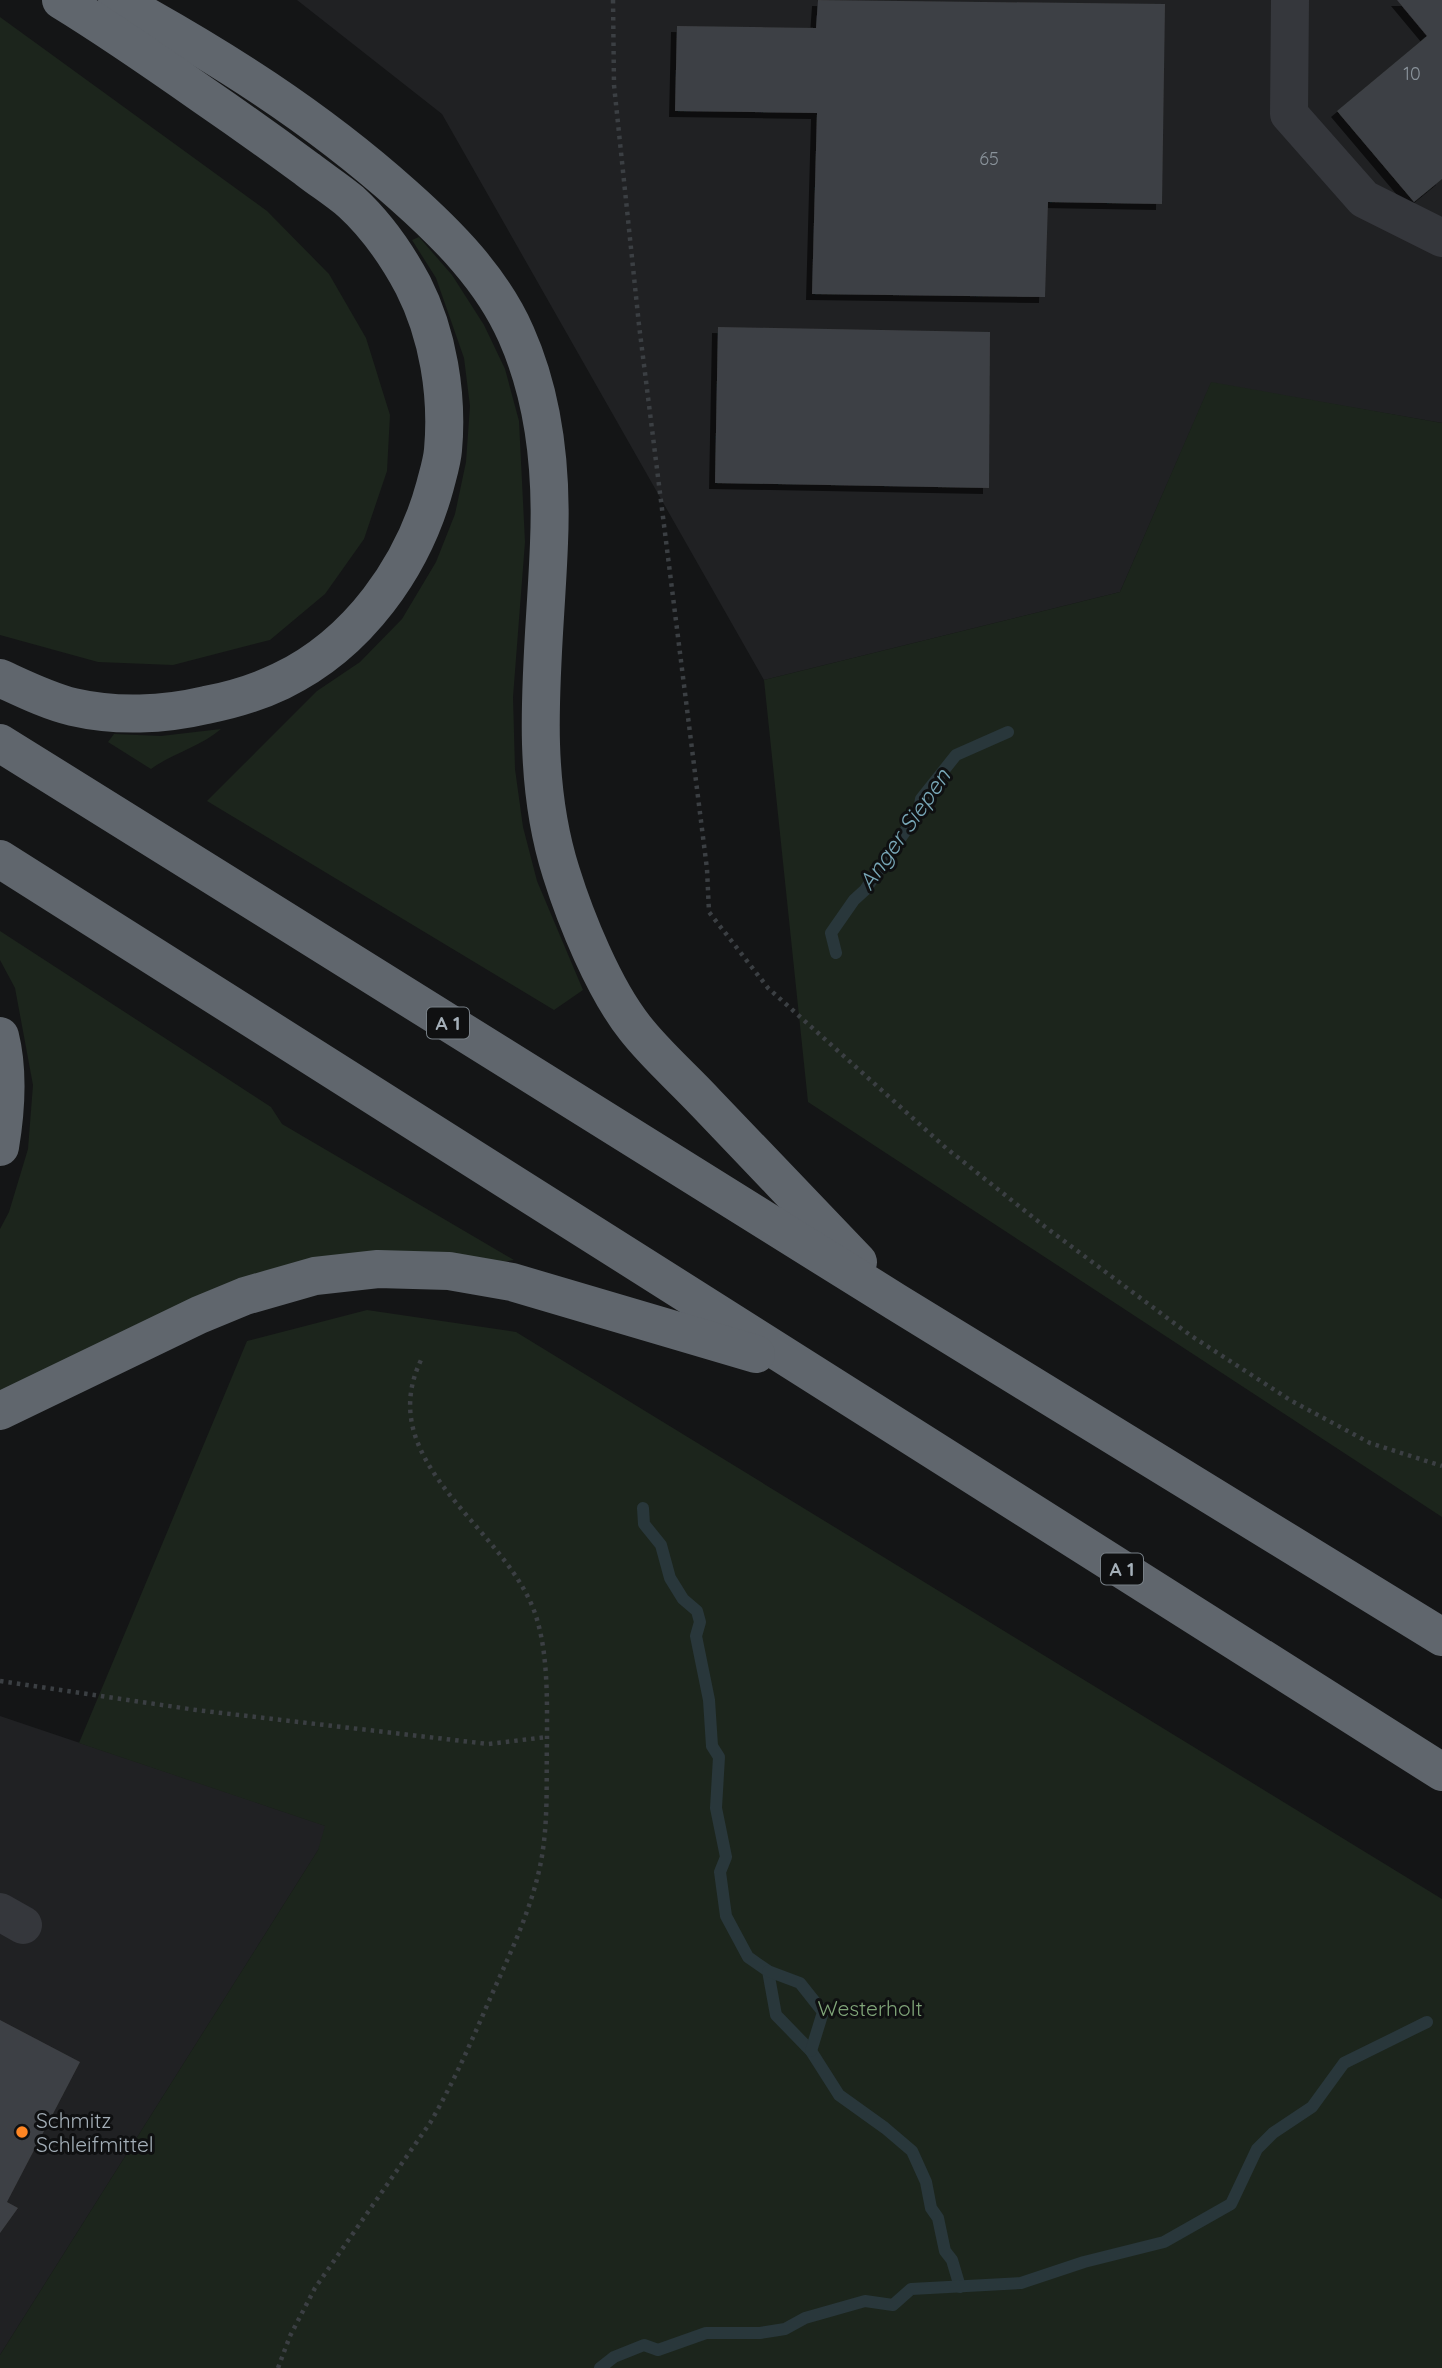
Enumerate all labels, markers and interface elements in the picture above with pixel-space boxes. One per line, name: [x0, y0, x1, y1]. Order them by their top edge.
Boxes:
house number: 10: [1403, 62, 1421, 85]
house number: 65: [979, 147, 999, 170]
water label: Anger Siepen: [852, 762, 957, 895]
road number: A 1: [427, 1007, 469, 1038]
road number: A 1: [1101, 1554, 1143, 1584]
park label: Westerholt: [817, 1995, 923, 2021]
place label: Schmitz Schleifmittel: [36, 2107, 154, 2157]
marker: Schmitz Schleifmittel: [14, 2124, 30, 2140]

